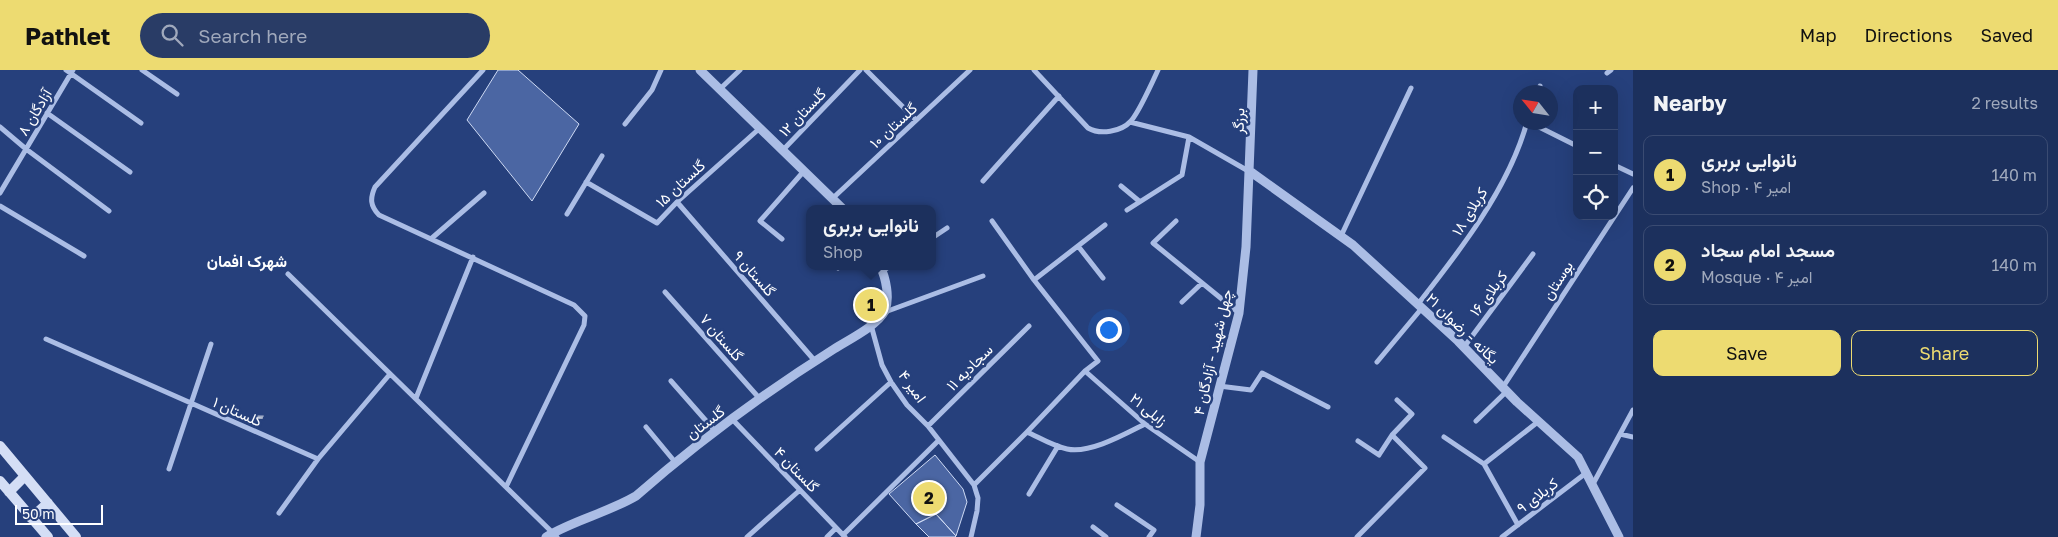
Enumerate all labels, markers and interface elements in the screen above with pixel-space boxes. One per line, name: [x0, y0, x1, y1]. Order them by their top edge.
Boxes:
search box: [140, 13, 490, 58]
text: Pathlet: [25, 21, 110, 50]
icon: search: [158, 21, 186, 49]
text: Search here: [198, 24, 307, 47]
text: Map: [1800, 24, 1836, 46]
text: Directions: [1864, 24, 1952, 46]
text: Saved: [1980, 24, 2033, 46]
street label: آزادگان ۸: [13, 84, 57, 139]
street label: گلستان ۱۲: [775, 84, 830, 140]
north arrow: [1513, 85, 1558, 130]
map controls: [1573, 85, 1618, 220]
button: +: [1573, 85, 1618, 130]
text: Nearby: [1653, 90, 1727, 116]
text: 2 results: [1972, 93, 2038, 113]
street label: گلستان ۱۰: [866, 98, 921, 152]
street label: برزگر: [1229, 108, 1248, 135]
button: −: [1573, 130, 1618, 175]
text: نانوایی بربری: [1701, 148, 1797, 171]
street label: گلستان ۱۵: [652, 155, 709, 211]
text: 1: [1666, 165, 1674, 185]
text: 140 m: [1991, 165, 2037, 185]
button: locate: [1573, 175, 1618, 220]
text: Shop · امیر ۴: [1701, 177, 1791, 197]
street label: کربلای ۱۸: [1447, 183, 1493, 239]
popup: [806, 205, 936, 270]
text: نانوایی بربری: [823, 213, 919, 236]
text: مسجد امام سجاد: [1701, 238, 1835, 261]
text: Shop: [823, 242, 863, 262]
street label: گلستان ۹: [729, 246, 780, 301]
district label: شهرک افمان: [207, 251, 287, 272]
text: 2: [1665, 255, 1675, 275]
text: 140 m: [1991, 255, 2037, 275]
street label: بوستان: [1538, 257, 1577, 303]
street label: کربلای ۱۶: [1465, 267, 1512, 320]
text: Mosque · امیر ۴: [1701, 267, 1812, 287]
pin: 1: [855, 286, 887, 324]
street label: چهل شهید - آزادگان ۴: [1189, 287, 1237, 417]
street label: یگانه - رضوان ۲۱: [1422, 289, 1503, 368]
street label: گلستان ۷: [696, 310, 748, 365]
your location: [1096, 317, 1122, 343]
button: Save: [1653, 330, 1841, 376]
button: Share: [1851, 330, 2038, 376]
street label: سجادیه ۱۱: [942, 340, 997, 395]
street label: امیر ۴: [894, 366, 931, 406]
street label: زابلی ۲۱: [1126, 389, 1171, 431]
street label: گلستان ۱: [210, 392, 266, 431]
street label: گلستان: [682, 401, 729, 443]
street label: گلستان ۴: [770, 443, 823, 496]
street label: کربلای ۹: [1513, 473, 1563, 518]
pin: 2: [913, 479, 945, 517]
scale bar: [15, 502, 102, 525]
text: 50 m: [22, 505, 55, 522]

